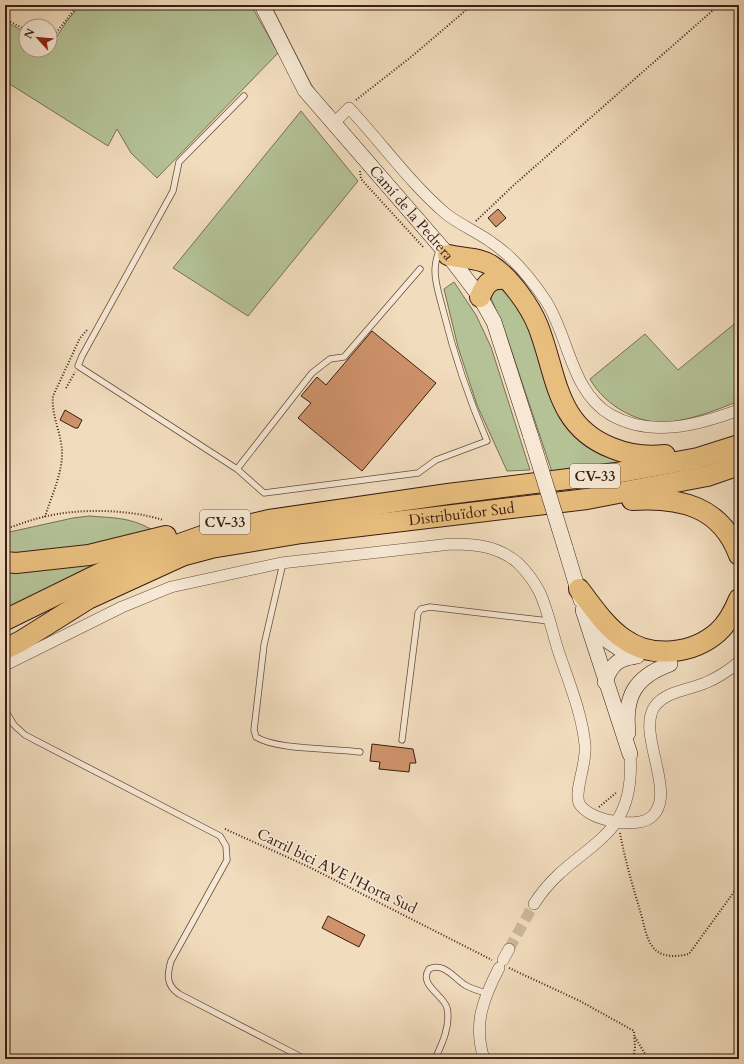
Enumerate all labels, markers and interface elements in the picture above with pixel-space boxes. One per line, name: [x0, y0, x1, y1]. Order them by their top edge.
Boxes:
north arrow: [18, 18, 58, 58]
text: N: [21, 26, 39, 41]
street label: Camí de la Pedrera: [365, 161, 459, 265]
road number: CV-33: [570, 464, 620, 488]
street label: Distribuïdor Sud: [407, 498, 516, 530]
road number: CV-33: [200, 510, 250, 534]
street label: Carril bici AVE l'Horta Sud: [254, 824, 420, 918]

